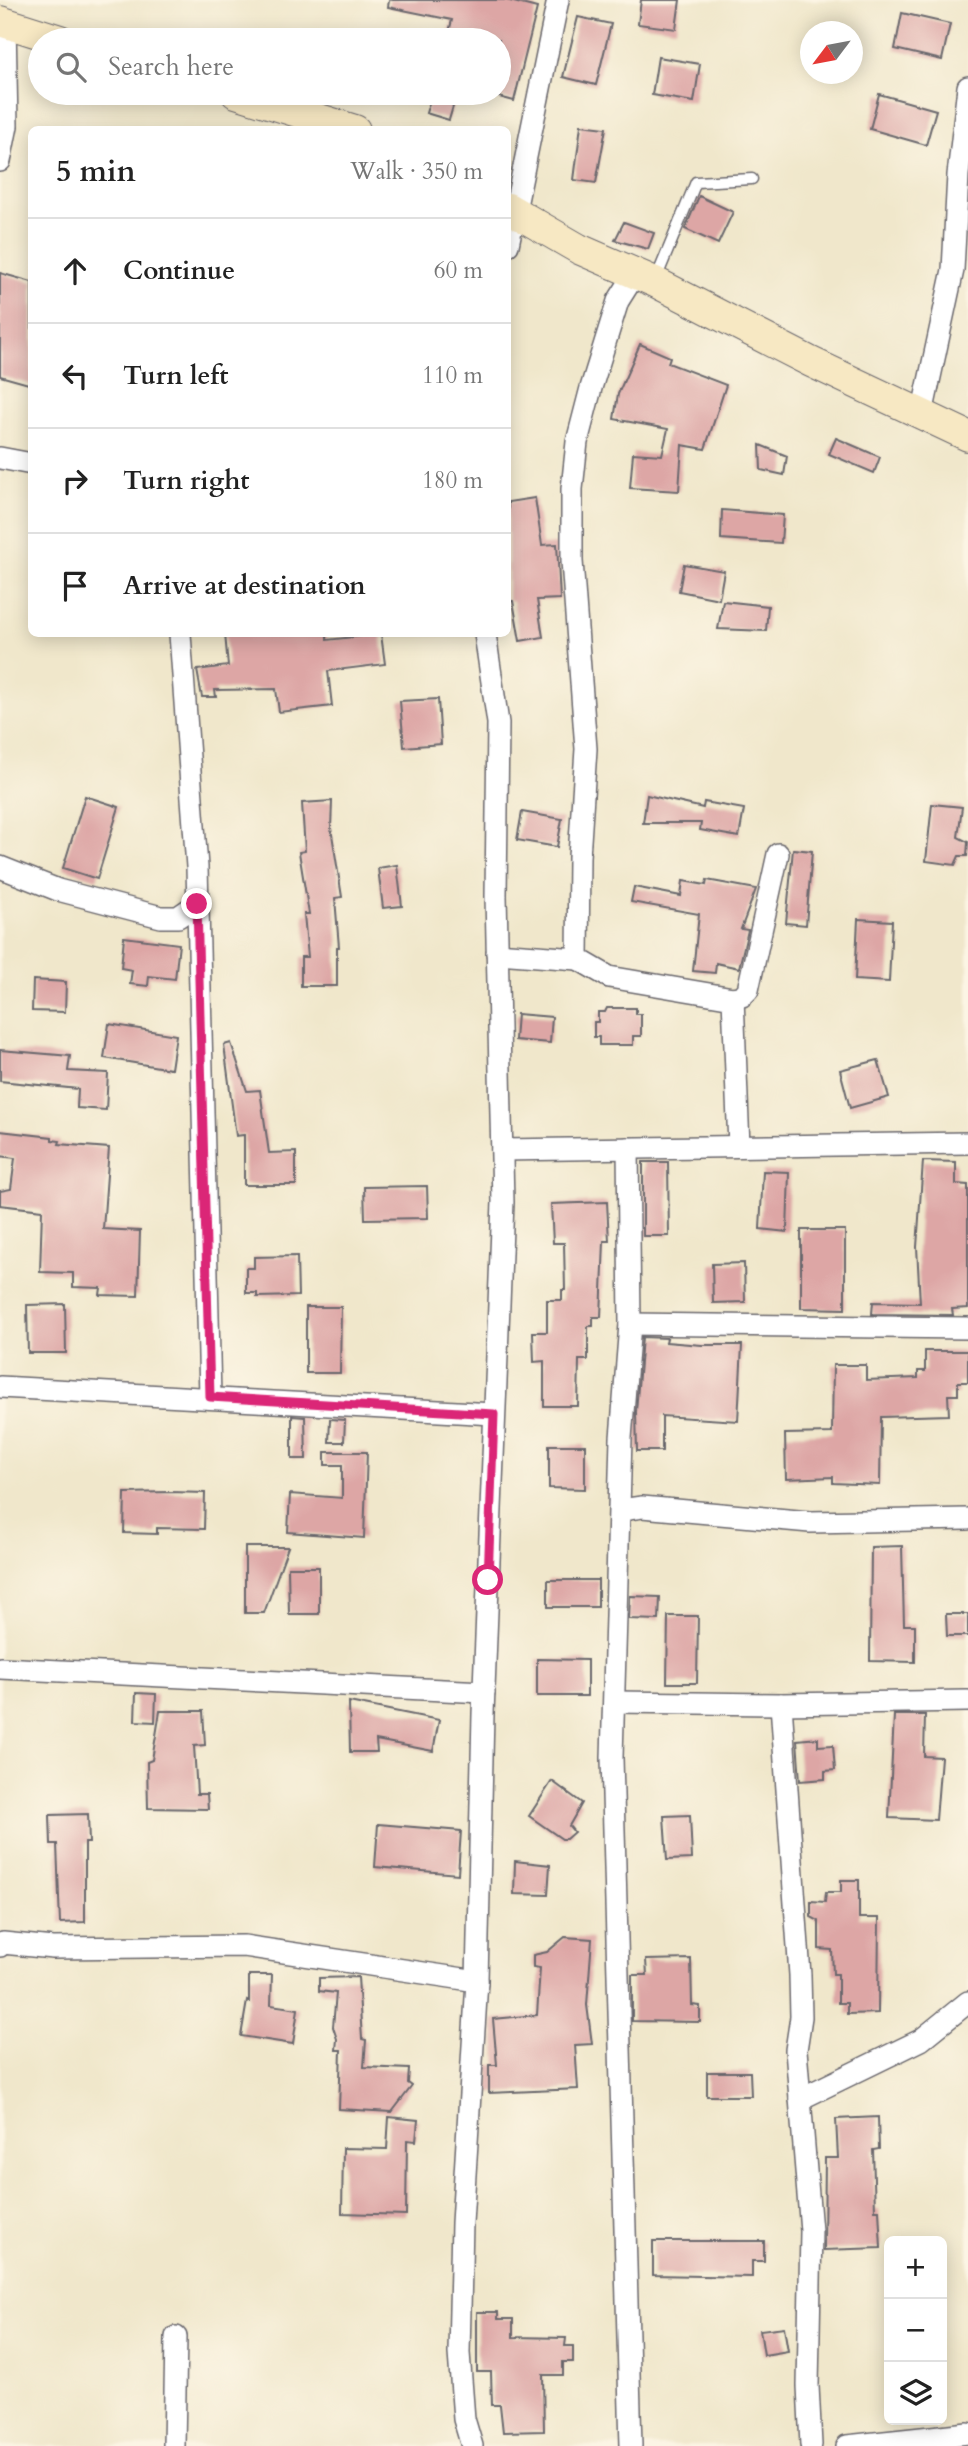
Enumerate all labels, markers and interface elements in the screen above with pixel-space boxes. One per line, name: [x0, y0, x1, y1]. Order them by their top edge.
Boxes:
north arrow: [800, 21, 863, 84]
search box: [28, 28, 511, 105]
icon: search: [52, 48, 90, 86]
text: Search here: [108, 49, 234, 84]
text: 5 min: [56, 151, 136, 192]
text: Walk · 350 m: [350, 156, 483, 187]
icon: ahead: [56, 252, 94, 290]
text: Continue: [123, 253, 235, 288]
text: 60 m: [434, 255, 483, 286]
icon: left: [56, 357, 94, 395]
text: Turn left: [123, 358, 228, 393]
text: 110 m: [422, 360, 483, 391]
icon: right: [56, 462, 94, 500]
text: Turn right: [123, 463, 250, 498]
text: 180 m: [422, 465, 483, 496]
icon: arrive: [56, 567, 94, 605]
text: Arrive at destination: [123, 568, 366, 603]
route end: [181, 888, 212, 919]
route start: [472, 1564, 503, 1595]
map controls: [884, 2236, 947, 2425]
button: +: [884, 2236, 947, 2299]
button: −: [884, 2299, 947, 2362]
button: layers: [884, 2362, 947, 2425]

